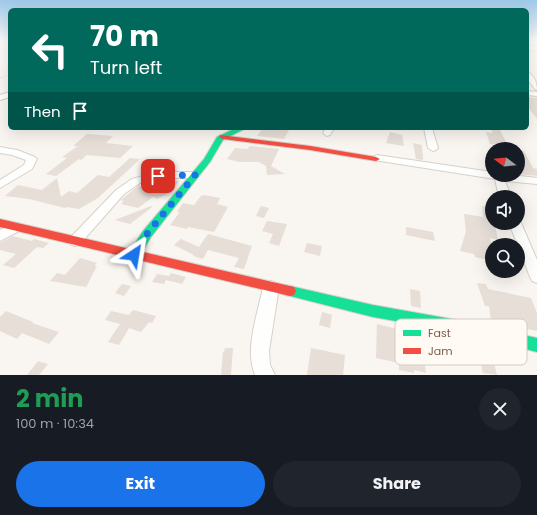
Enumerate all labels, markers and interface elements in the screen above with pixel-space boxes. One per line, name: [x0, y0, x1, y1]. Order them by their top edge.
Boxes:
text: 70 m: [90, 17, 159, 56]
icon: left: [24, 24, 76, 76]
text: Turn left: [90, 55, 162, 80]
icon: arrive: [69, 100, 91, 122]
text: Then: [24, 101, 61, 122]
north arrow: [485, 142, 525, 182]
map controls: [485, 142, 525, 278]
pin: [141, 159, 175, 193]
icon: arrive: [147, 165, 169, 187]
button: sound: [485, 190, 525, 230]
position arrow: [113, 234, 155, 276]
button: search: [485, 238, 525, 278]
legend: [395, 319, 527, 365]
text: Fast: [428, 325, 451, 341]
text: Jam: [428, 343, 453, 359]
text: 2 min: [16, 382, 83, 415]
button: close: [479, 388, 521, 430]
text: 100 m · 10:34: [16, 414, 94, 433]
button: Exit: [16, 461, 265, 507]
button: Share: [273, 461, 521, 507]

